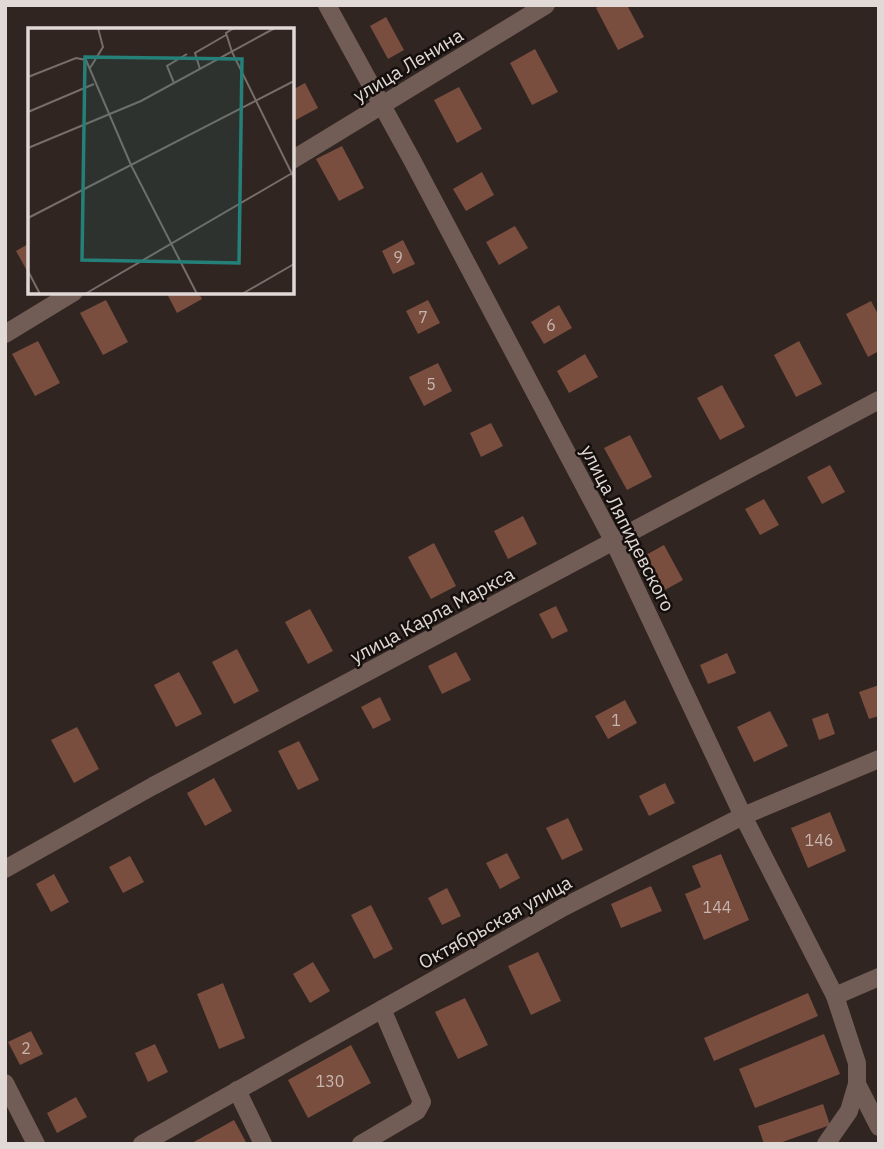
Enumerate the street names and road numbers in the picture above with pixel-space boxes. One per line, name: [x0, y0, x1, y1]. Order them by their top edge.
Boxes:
street label: улица Ленина: [349, 23, 467, 107]
street label: улица Ляпидевского: [576, 441, 680, 615]
street label: улица Карла Маркса: [346, 562, 518, 668]
street label: Октябрьская улица: [414, 870, 576, 974]

